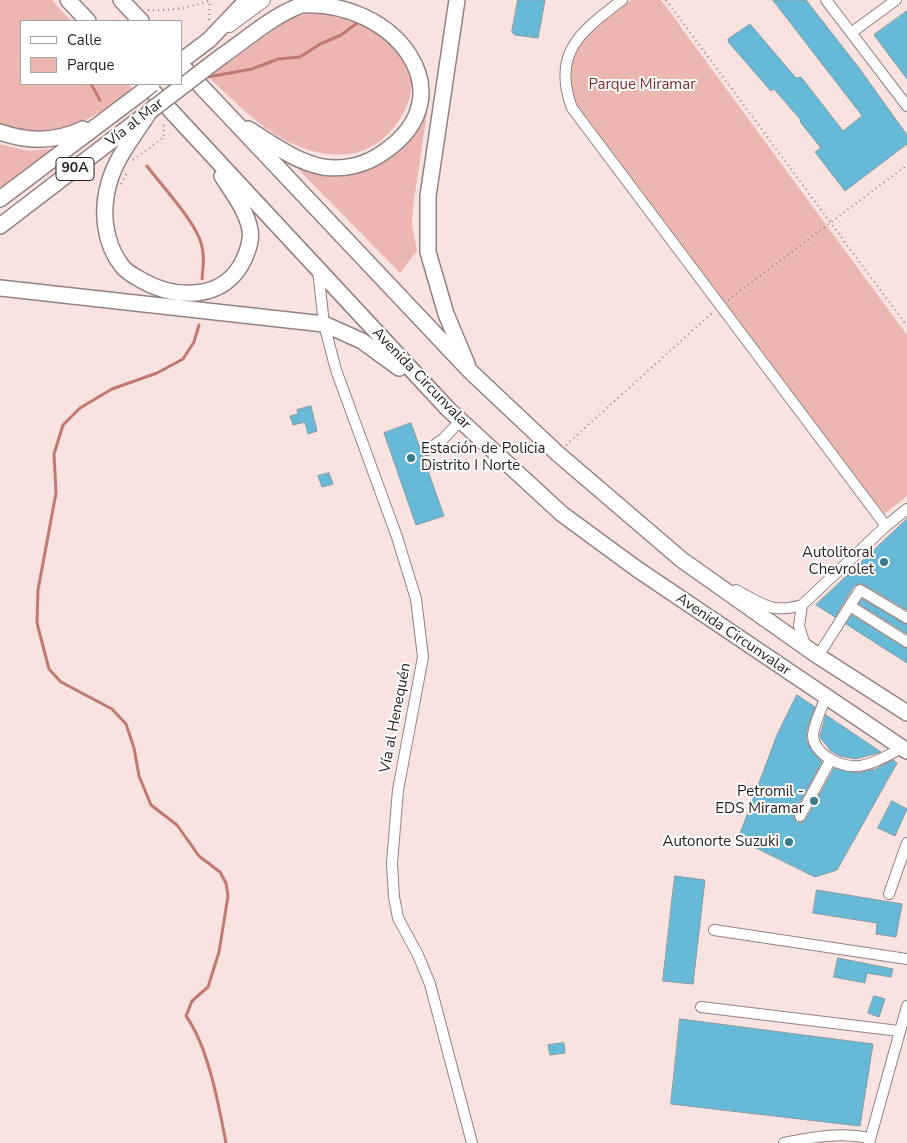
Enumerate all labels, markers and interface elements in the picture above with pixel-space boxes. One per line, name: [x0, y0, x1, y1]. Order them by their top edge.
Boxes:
legend: [20, 20, 182, 85]
text: Calle: [67, 30, 102, 50]
text: Parque: [67, 55, 115, 75]
park label: Parque Miramar: [588, 76, 696, 94]
street label: Vía al Mar: [103, 95, 167, 151]
road number: 90A: [56, 157, 94, 180]
street label: Avenida Circunvalar: [368, 324, 474, 434]
place label: Estación de Policia Distrito I Norte: [421, 440, 545, 475]
marker: Estación de Policia Distrito I Norte: [405, 452, 417, 464]
place label: Autolitoral Chevrolet: [802, 544, 874, 579]
marker: Autolitoral Chevrolet: [878, 556, 890, 568]
street label: Avenida Circunvalar: [672, 590, 794, 680]
street label: Vía al Henequén: [377, 662, 415, 774]
place label: Petromil - EDS Miramar: [715, 783, 804, 818]
marker: Petromil - EDS Miramar: [808, 795, 820, 807]
place label: Autonorte Suzuki: [663, 833, 779, 851]
marker: Autonorte Suzuki: [783, 836, 795, 848]

